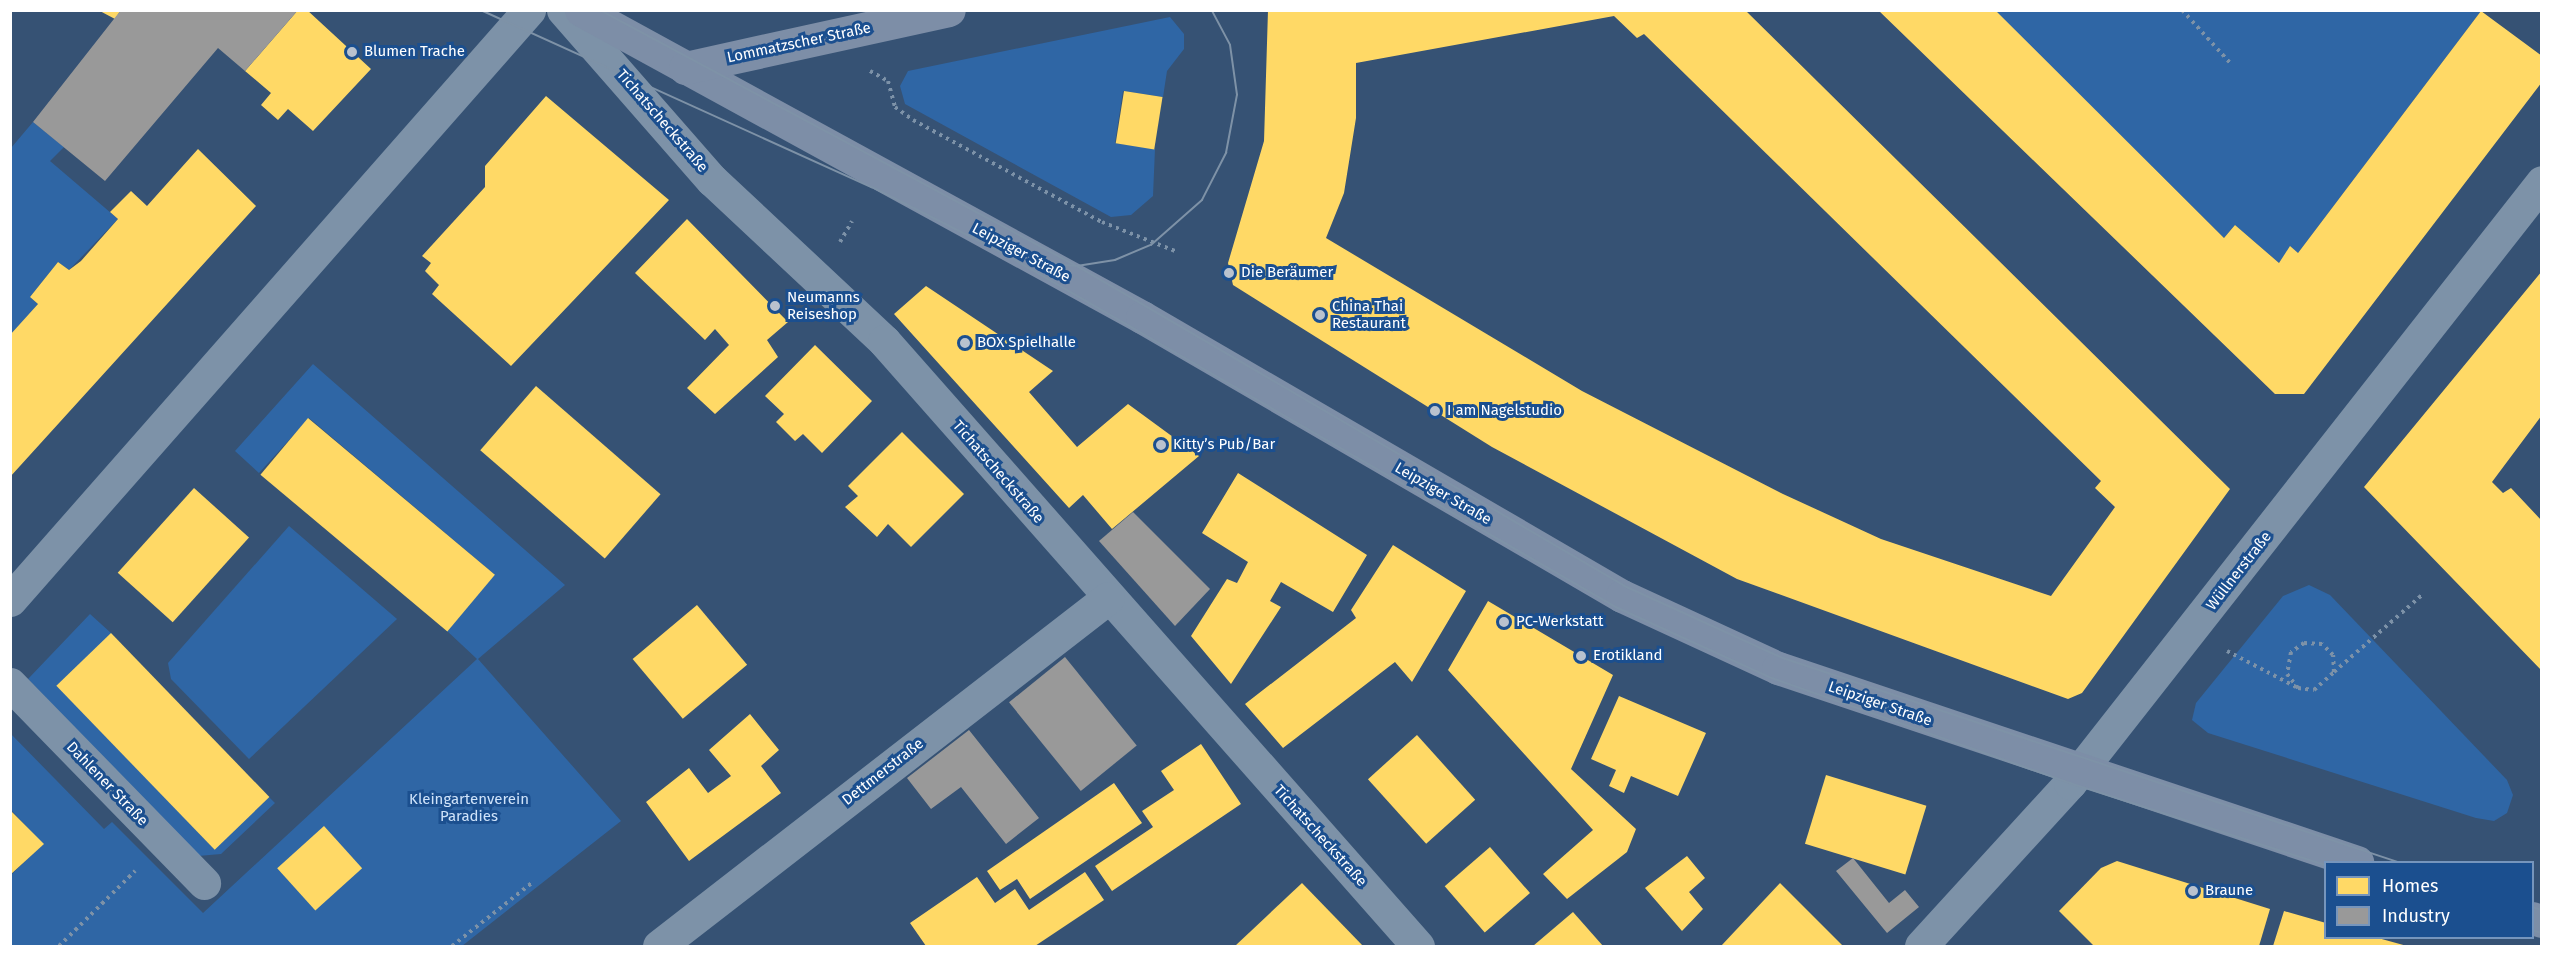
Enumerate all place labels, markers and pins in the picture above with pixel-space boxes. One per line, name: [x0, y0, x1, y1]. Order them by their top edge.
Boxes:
place label: Blumen Trache: [364, 43, 465, 61]
marker: Blumen Trache: [345, 45, 359, 59]
place label: Die Beräumer: [1241, 264, 1333, 282]
marker: Die Beräumer: [1222, 266, 1236, 280]
place label: Neumanns Reiseshop: [787, 288, 860, 323]
place label: China Thai Restaurant: [1332, 297, 1406, 332]
marker: Neumanns Reiseshop: [768, 299, 782, 313]
marker: China Thai Restaurant: [1313, 308, 1327, 322]
place label: BOX Spielhalle: [977, 334, 1076, 352]
marker: BOX Spielhalle: [958, 336, 972, 350]
place label: I am Nagelstudio: [1447, 402, 1562, 420]
marker: I am Nagelstudio: [1428, 404, 1442, 418]
place label: Kitty’s Pub/Bar: [1173, 436, 1275, 454]
marker: Kitty’s Pub/Bar: [1154, 438, 1168, 452]
place label: PC-Werkstatt: [1516, 613, 1603, 631]
marker: PC-Werkstatt: [1497, 615, 1511, 629]
place label: Erotikland: [1593, 647, 1663, 665]
marker: Erotikland: [1574, 649, 1588, 663]
place label: Braune: [2205, 882, 2253, 900]
marker: Braune: [2186, 884, 2200, 898]

